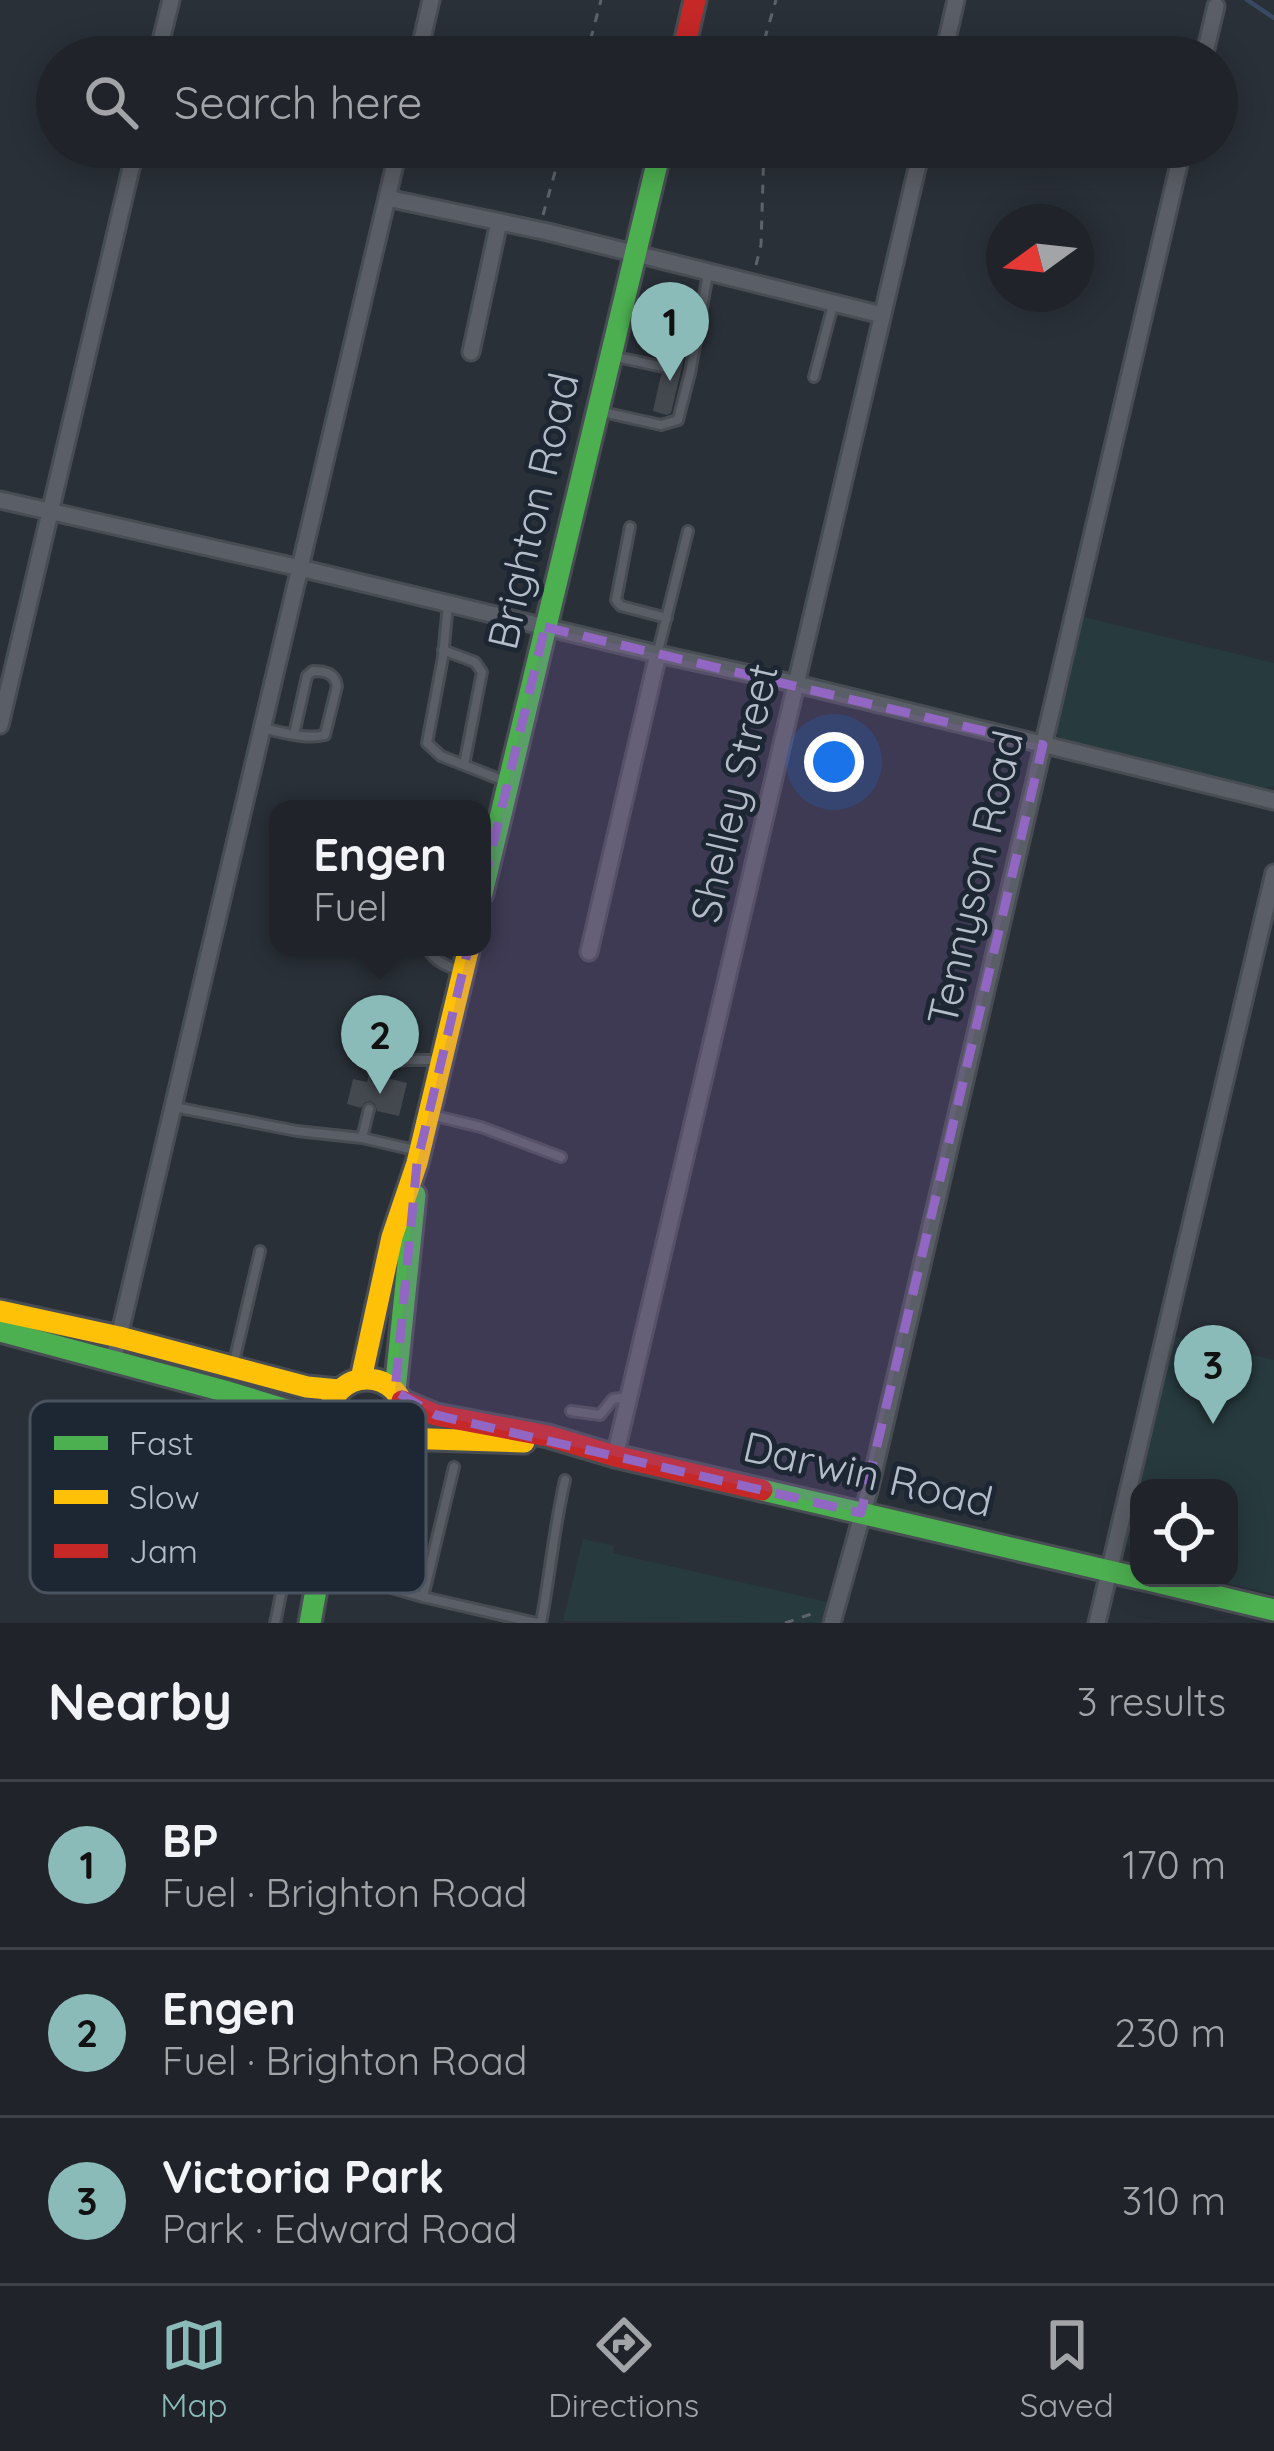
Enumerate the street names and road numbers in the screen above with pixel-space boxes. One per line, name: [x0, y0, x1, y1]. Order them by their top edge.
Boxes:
street label: Brighton Road: [475, 368, 590, 654]
street label: Shelley Street: [678, 658, 789, 927]
street label: Tennyson Road: [915, 725, 1034, 1030]
street label: Darwin Road: [738, 1419, 998, 1528]

